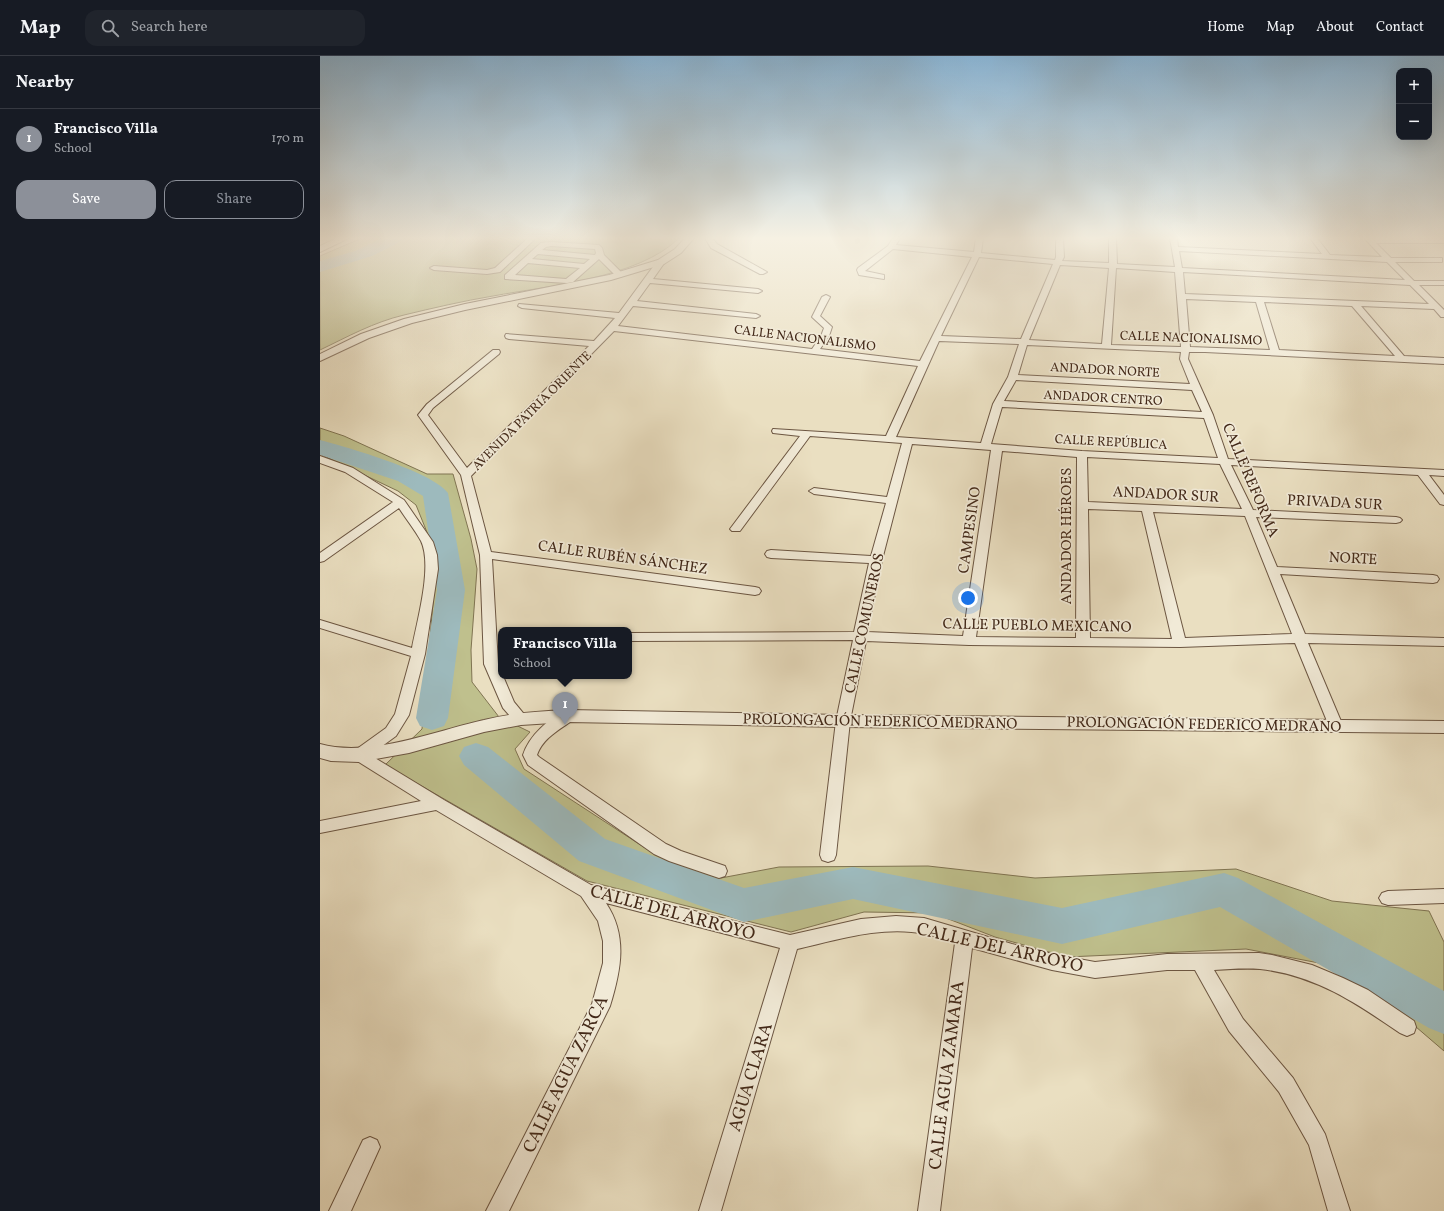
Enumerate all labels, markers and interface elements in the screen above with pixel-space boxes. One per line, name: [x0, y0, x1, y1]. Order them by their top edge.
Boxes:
search box: [85, 10, 365, 46]
text: Map: [20, 15, 61, 41]
icon: search: [99, 17, 121, 39]
text: Search here: [131, 17, 208, 38]
text: Home: [1207, 18, 1244, 37]
text: Map: [1266, 18, 1294, 37]
text: About: [1316, 18, 1354, 37]
text: Contact: [1376, 18, 1424, 37]
map controls: [1396, 68, 1432, 140]
button: +: [1396, 68, 1432, 104]
text: Nearby: [16, 71, 74, 94]
button: −: [1396, 104, 1432, 140]
text: Francisco Villa: [54, 119, 158, 140]
text: 1: [26, 130, 32, 148]
text: 170 m: [271, 130, 304, 148]
text: School: [54, 140, 92, 158]
button: Save: [16, 180, 156, 219]
button: Share: [164, 180, 304, 219]
street label: CALLE NACIONALISMO: [733, 321, 877, 357]
street label: CALLE NACIONALISMO: [1119, 328, 1263, 350]
street label: AVENIDA PATRIA ORIENTE: [469, 348, 596, 475]
street label: ANDADOR NORTE: [1050, 359, 1160, 383]
street label: ANDADOR CENTRO: [1043, 387, 1163, 411]
street label: CALLE REFORMA: [1216, 420, 1283, 541]
street label: CALLE REPÚBLICA: [1054, 431, 1168, 455]
street label: ANDADOR HÉROES: [1057, 468, 1078, 604]
street label: ANDADOR SUR: [1112, 482, 1220, 509]
street label: CAMPESINO: [954, 485, 987, 575]
street label: PRIVADA SUR: [1286, 491, 1383, 516]
street label: CALLE RUBÉN SÁNCHEZ: [537, 536, 709, 581]
street label: NORTE: [1328, 548, 1378, 571]
street label: CALLE COMUNEROS: [840, 551, 891, 695]
your location: [958, 588, 978, 608]
street label: CALLE PUEBLO MEXICANO: [942, 614, 1132, 639]
popup: [498, 627, 632, 679]
text: Francisco Villa: [513, 634, 617, 655]
text: School: [513, 655, 551, 673]
pin: 1: [552, 692, 578, 725]
street label: PROLONGACIÓN FEDERICO MEDRANO: [742, 710, 1018, 735]
street label: PROLONGACIÓN FEDERICO MEDRANO: [1066, 713, 1342, 738]
street label: CALLE DEL ARROYO: [587, 879, 758, 948]
street label: CALLE DEL ARROYO: [914, 917, 1085, 980]
street label: CALLE AGUA ZAMARA: [923, 979, 972, 1171]
street label: CALLE AGUA ZARCA: [517, 991, 615, 1158]
street label: AGUA CLARA: [723, 1020, 780, 1135]

